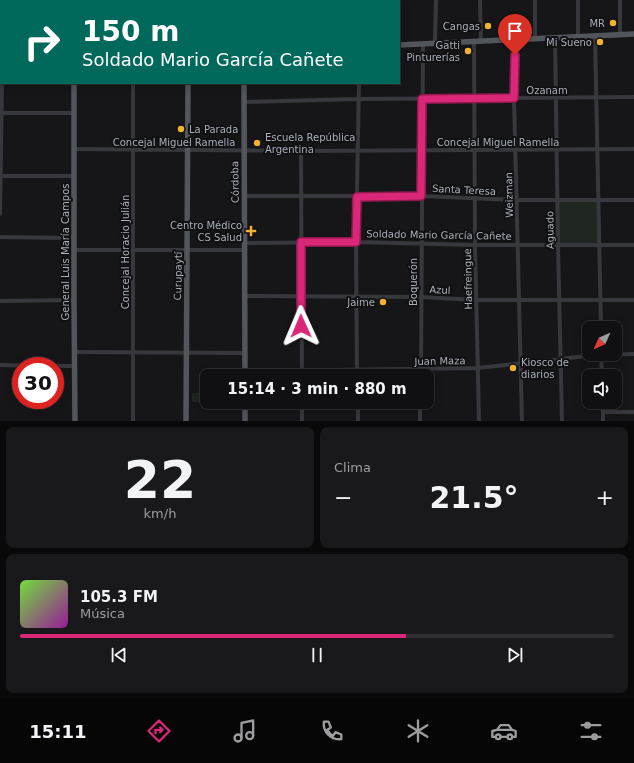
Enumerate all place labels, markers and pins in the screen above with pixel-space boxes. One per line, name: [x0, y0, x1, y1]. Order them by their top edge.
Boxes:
pin: [498, 14, 532, 55]
place label: MR: [589, 18, 605, 29]
marker: MR: [608, 18, 618, 28]
place label: Cangas: [443, 21, 480, 32]
marker: Cangas: [483, 21, 493, 31]
place label: Mi Sueno: [546, 37, 592, 48]
marker: Mi Sueno: [595, 37, 605, 47]
place label: Gatti Pinturerías: [407, 40, 460, 63]
marker: Gatti Pinturerías: [463, 46, 473, 56]
marker: La Parada: [176, 124, 186, 134]
place label: La Parada: [189, 124, 238, 135]
place label: Escuela República Argentina: [265, 132, 355, 155]
marker: Escuela República Argentina: [252, 138, 262, 148]
place label: Centro Médico CS Salud: [170, 220, 242, 243]
marker: Centro Médico CS Salud: [245, 225, 257, 237]
place label: Jaime: [346, 297, 375, 308]
marker: Jaime: [378, 297, 388, 307]
place label: Kiosco de diarios: [521, 357, 569, 380]
marker: Kiosco de diarios: [508, 363, 518, 373]

